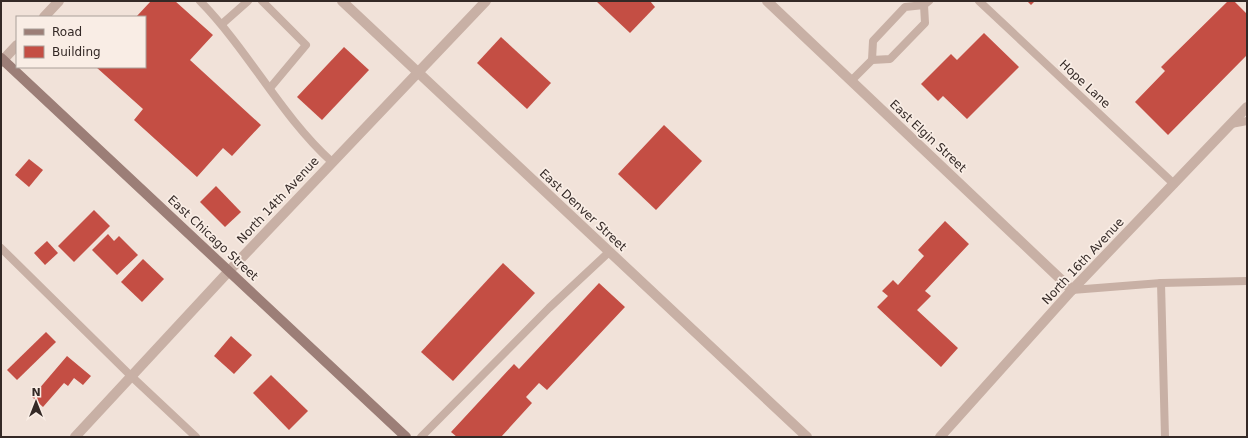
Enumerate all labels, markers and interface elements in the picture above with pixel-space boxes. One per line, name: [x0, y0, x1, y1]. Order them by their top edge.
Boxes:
legend: [16, 16, 146, 68]
text: Road: [52, 25, 82, 39]
text: Building: [52, 45, 101, 59]
street label: Hope Lane: [1057, 57, 1113, 111]
street label: East Elgin Street: [887, 97, 969, 175]
street label: North 14th Avenue: [234, 154, 322, 246]
street label: East Denver Street: [537, 166, 630, 254]
street label: East Chicago Street: [165, 193, 261, 284]
street label: North 16th Avenue: [1039, 215, 1127, 307]
north arrow: [16, 382, 56, 422]
text: N: [31, 386, 41, 399]

